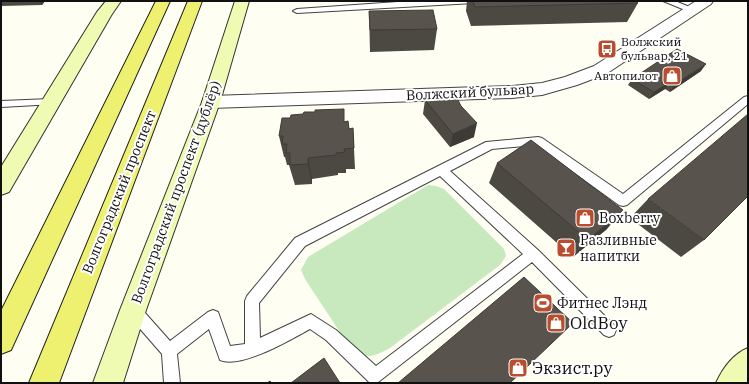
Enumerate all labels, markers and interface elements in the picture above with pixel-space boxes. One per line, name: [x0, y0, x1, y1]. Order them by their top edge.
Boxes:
place label: Волжский бульвар, 21: [621, 34, 688, 63]
bus stop icon: Волжский бульвар, 21: [596, 38, 618, 60]
shop icon: Автопилот: [661, 65, 683, 87]
place label: Автопилот: [594, 68, 658, 83]
street label: Волгоградский проспект (дублёр): [127, 78, 225, 306]
street label: Волжский бульвар: [405, 80, 535, 104]
street label: Волгоградский проспект: [78, 108, 160, 276]
shop icon: Boxberry: [574, 207, 596, 229]
place label: Boxberry: [599, 209, 661, 227]
place label: Разливные напитки: [580, 231, 657, 265]
bar icon: Разливные напитки: [555, 237, 577, 259]
sports icon: Фитнес Лэнд: [532, 292, 554, 314]
place label: Фитнес Лэнд: [557, 294, 647, 312]
shop icon: OldBoy: [545, 312, 567, 334]
place label: OldBoy: [570, 312, 629, 334]
shop icon: Экзист.ру: [507, 357, 529, 379]
place label: Экзист.ру: [532, 357, 613, 379]

